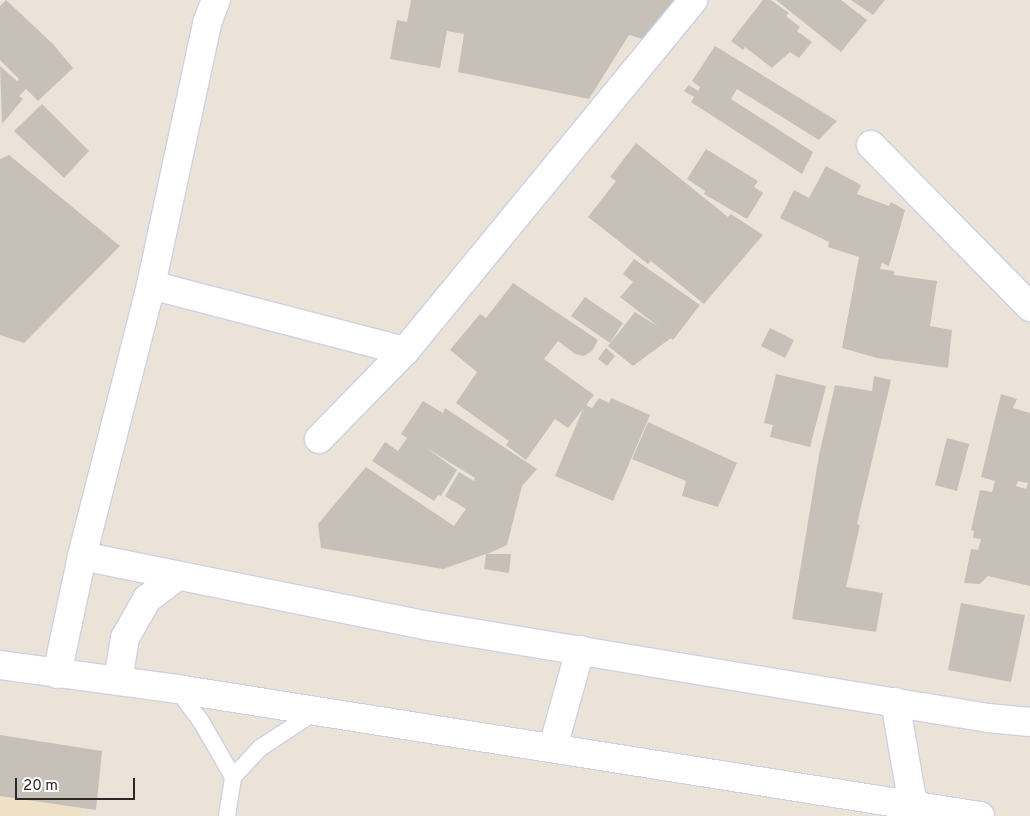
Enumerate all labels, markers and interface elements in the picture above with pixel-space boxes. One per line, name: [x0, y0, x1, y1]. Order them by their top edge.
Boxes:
scale bar: [18, 768, 138, 800]
text: 20 m: [23, 777, 58, 796]

